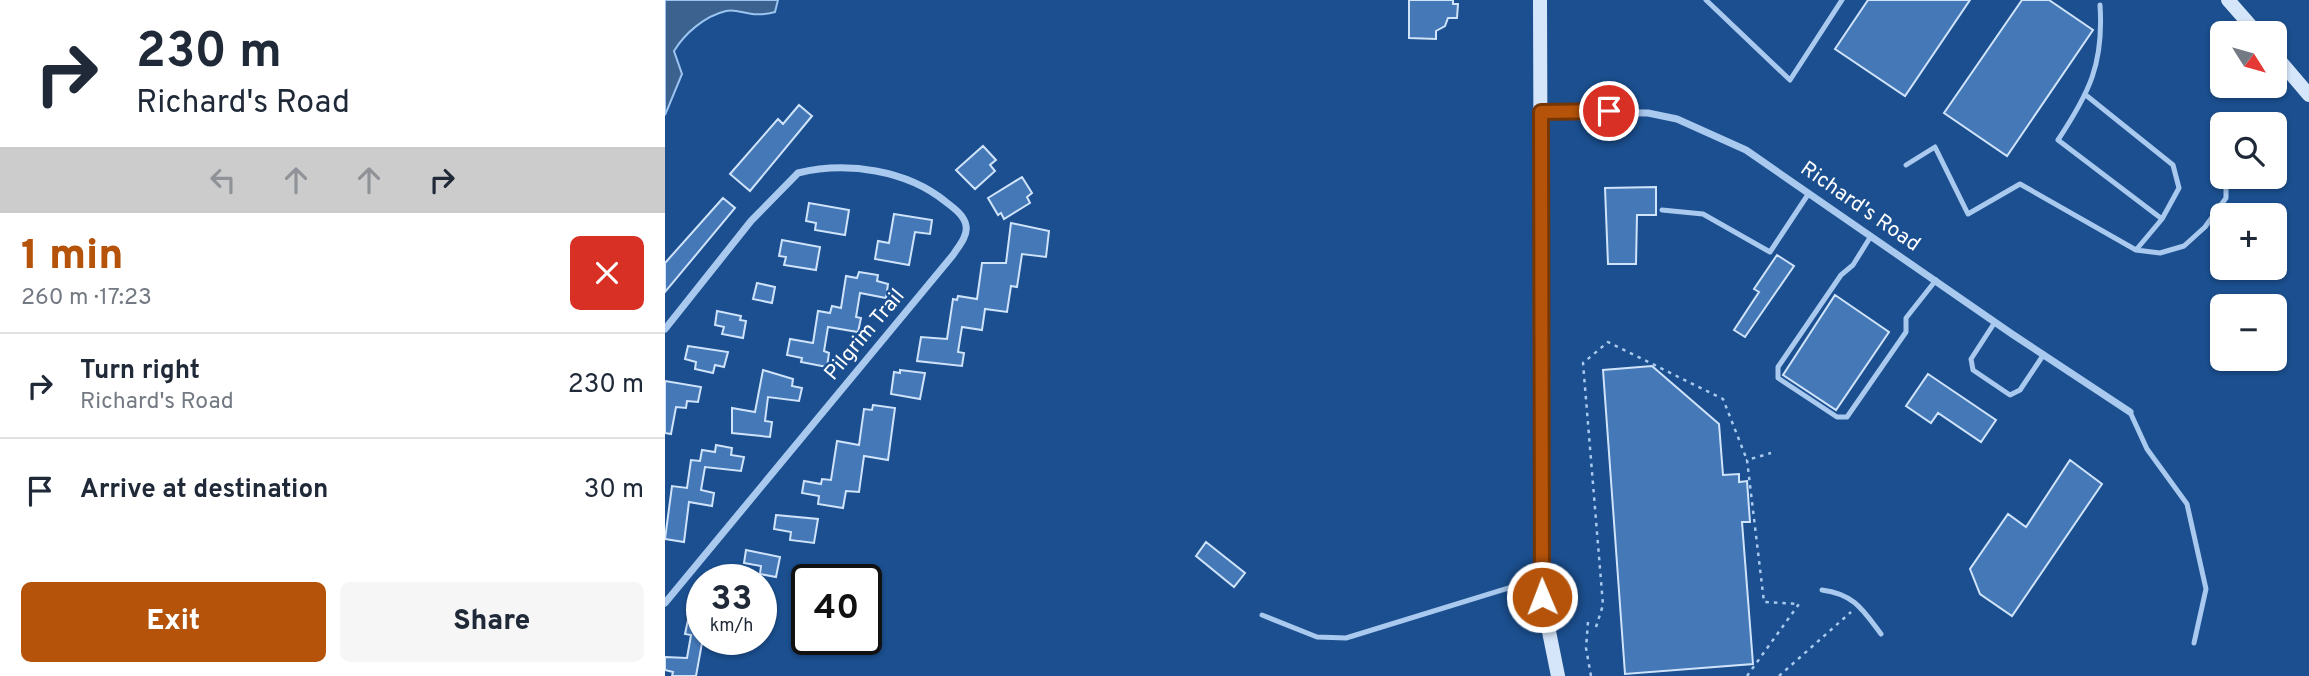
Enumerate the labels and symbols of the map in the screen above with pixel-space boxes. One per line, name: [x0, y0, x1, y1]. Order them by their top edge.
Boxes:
north arrow: [2210, 21, 2287, 98]
pin: [1579, 81, 1639, 141]
street label: Richard's Road: [1795, 156, 1925, 258]
street label: Pilgrim Trail: [819, 284, 911, 386]
position arrow: [1505, 560, 1579, 634]
speed limit sign: 40: [791, 564, 882, 655]

